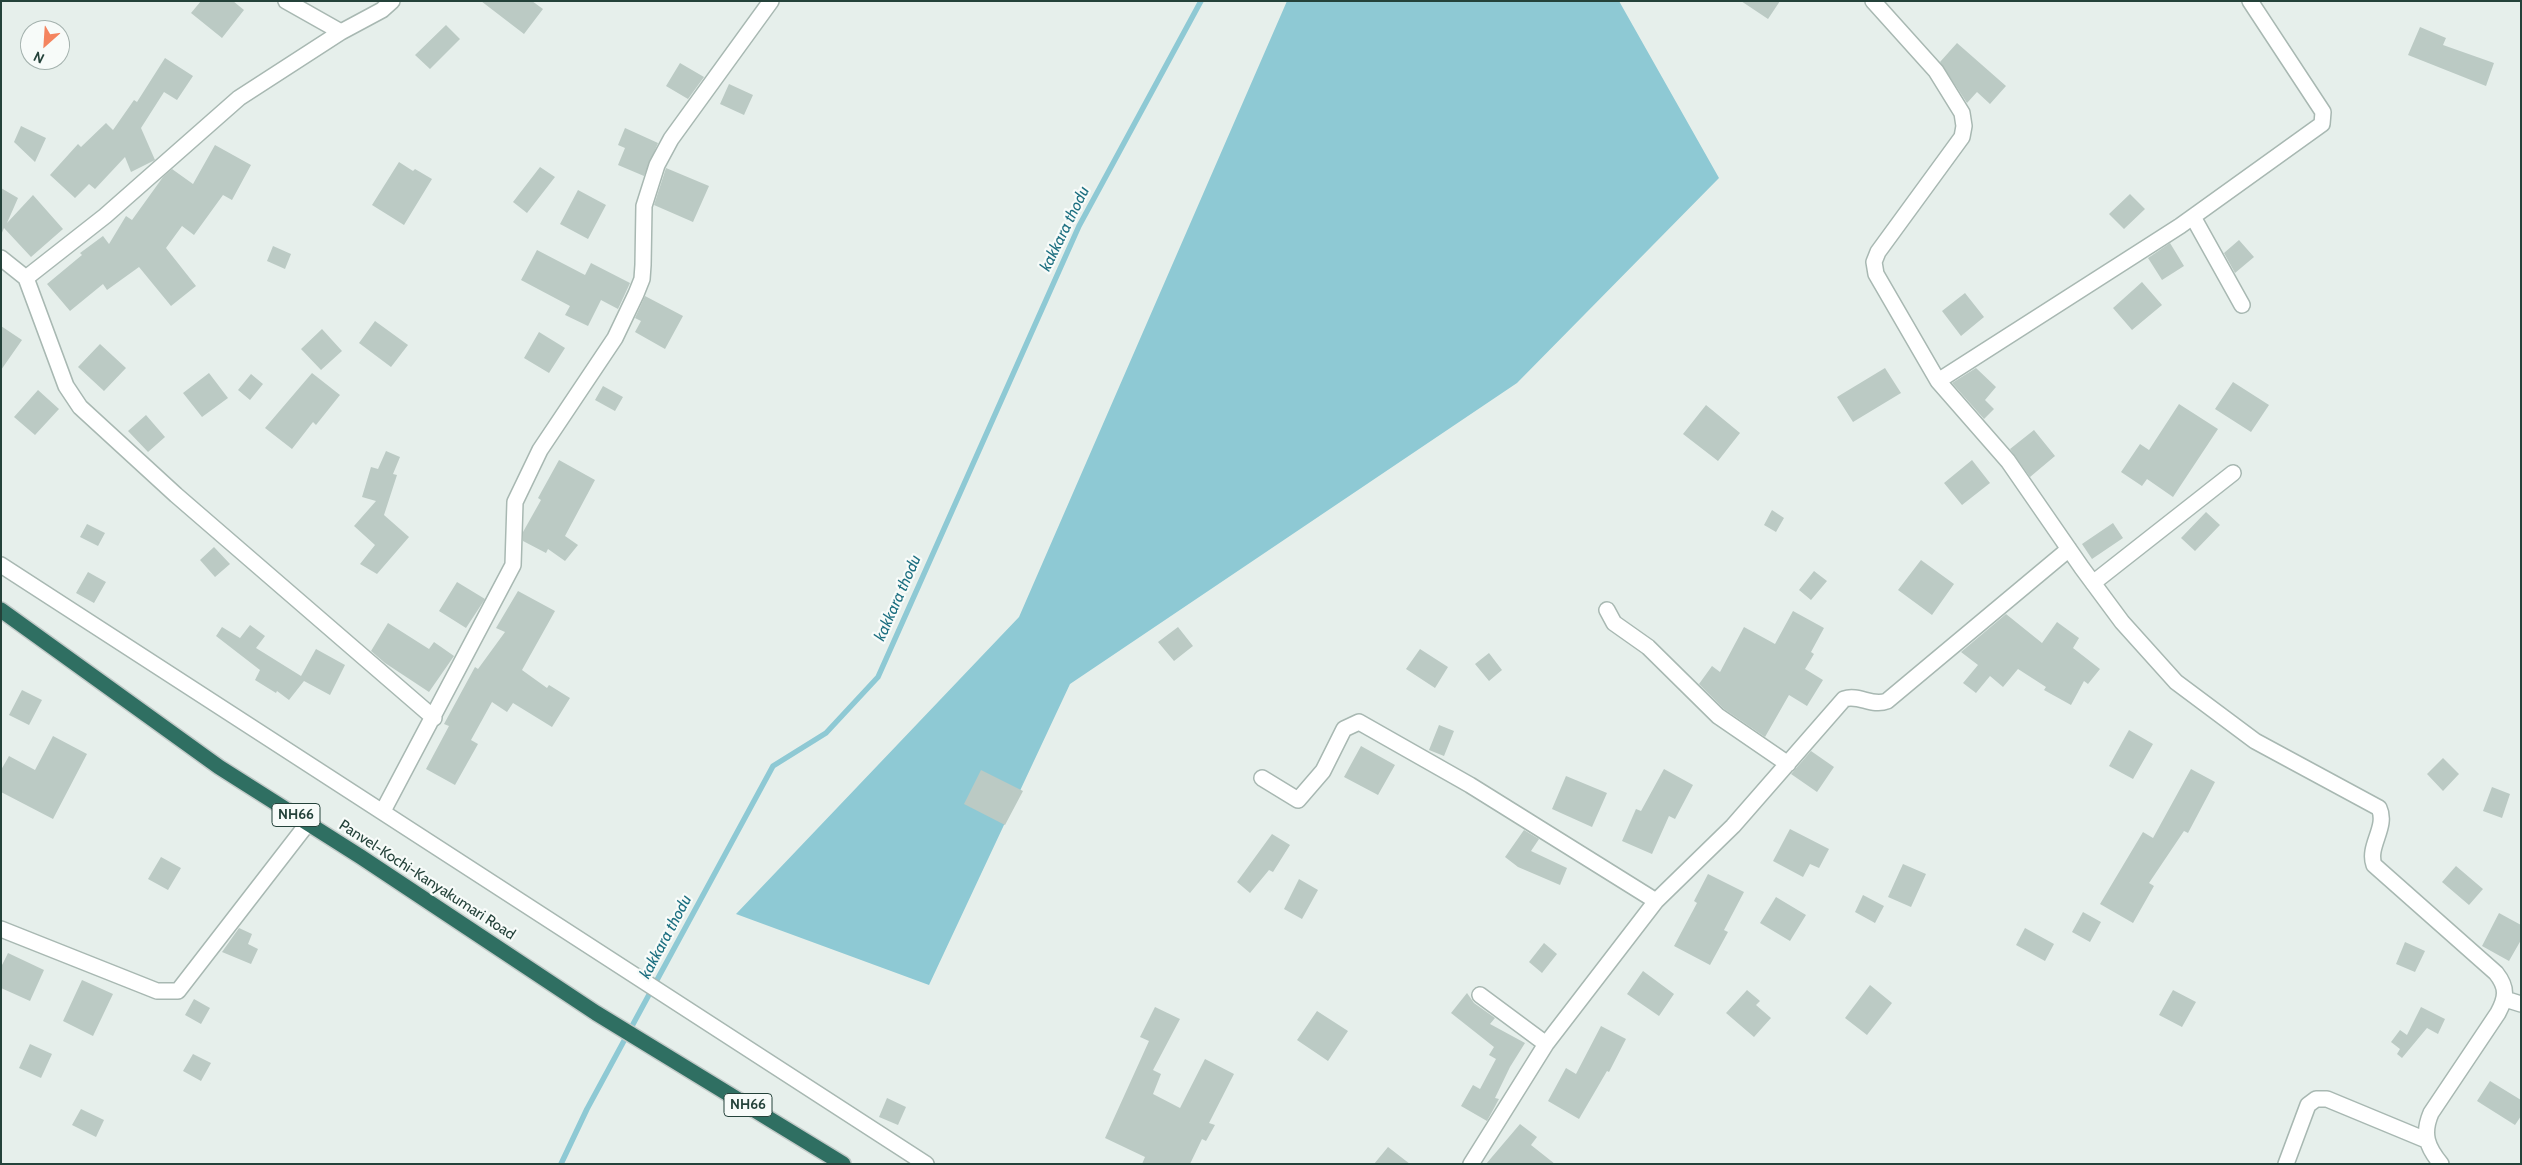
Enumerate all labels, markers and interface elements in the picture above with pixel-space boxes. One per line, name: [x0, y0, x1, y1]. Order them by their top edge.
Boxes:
north arrow: [20, 20, 70, 70]
text: N: [30, 47, 47, 68]
water label: kakkara thodu: [1036, 183, 1094, 275]
water label: kakkara thodu: [871, 552, 925, 644]
road number: NH66: [272, 804, 320, 826]
street label: Panvel-Kochi-Kanyakumari Road: [335, 816, 519, 944]
water label: kakkara thodu: [636, 892, 696, 982]
road number: NH66: [724, 1094, 772, 1116]

